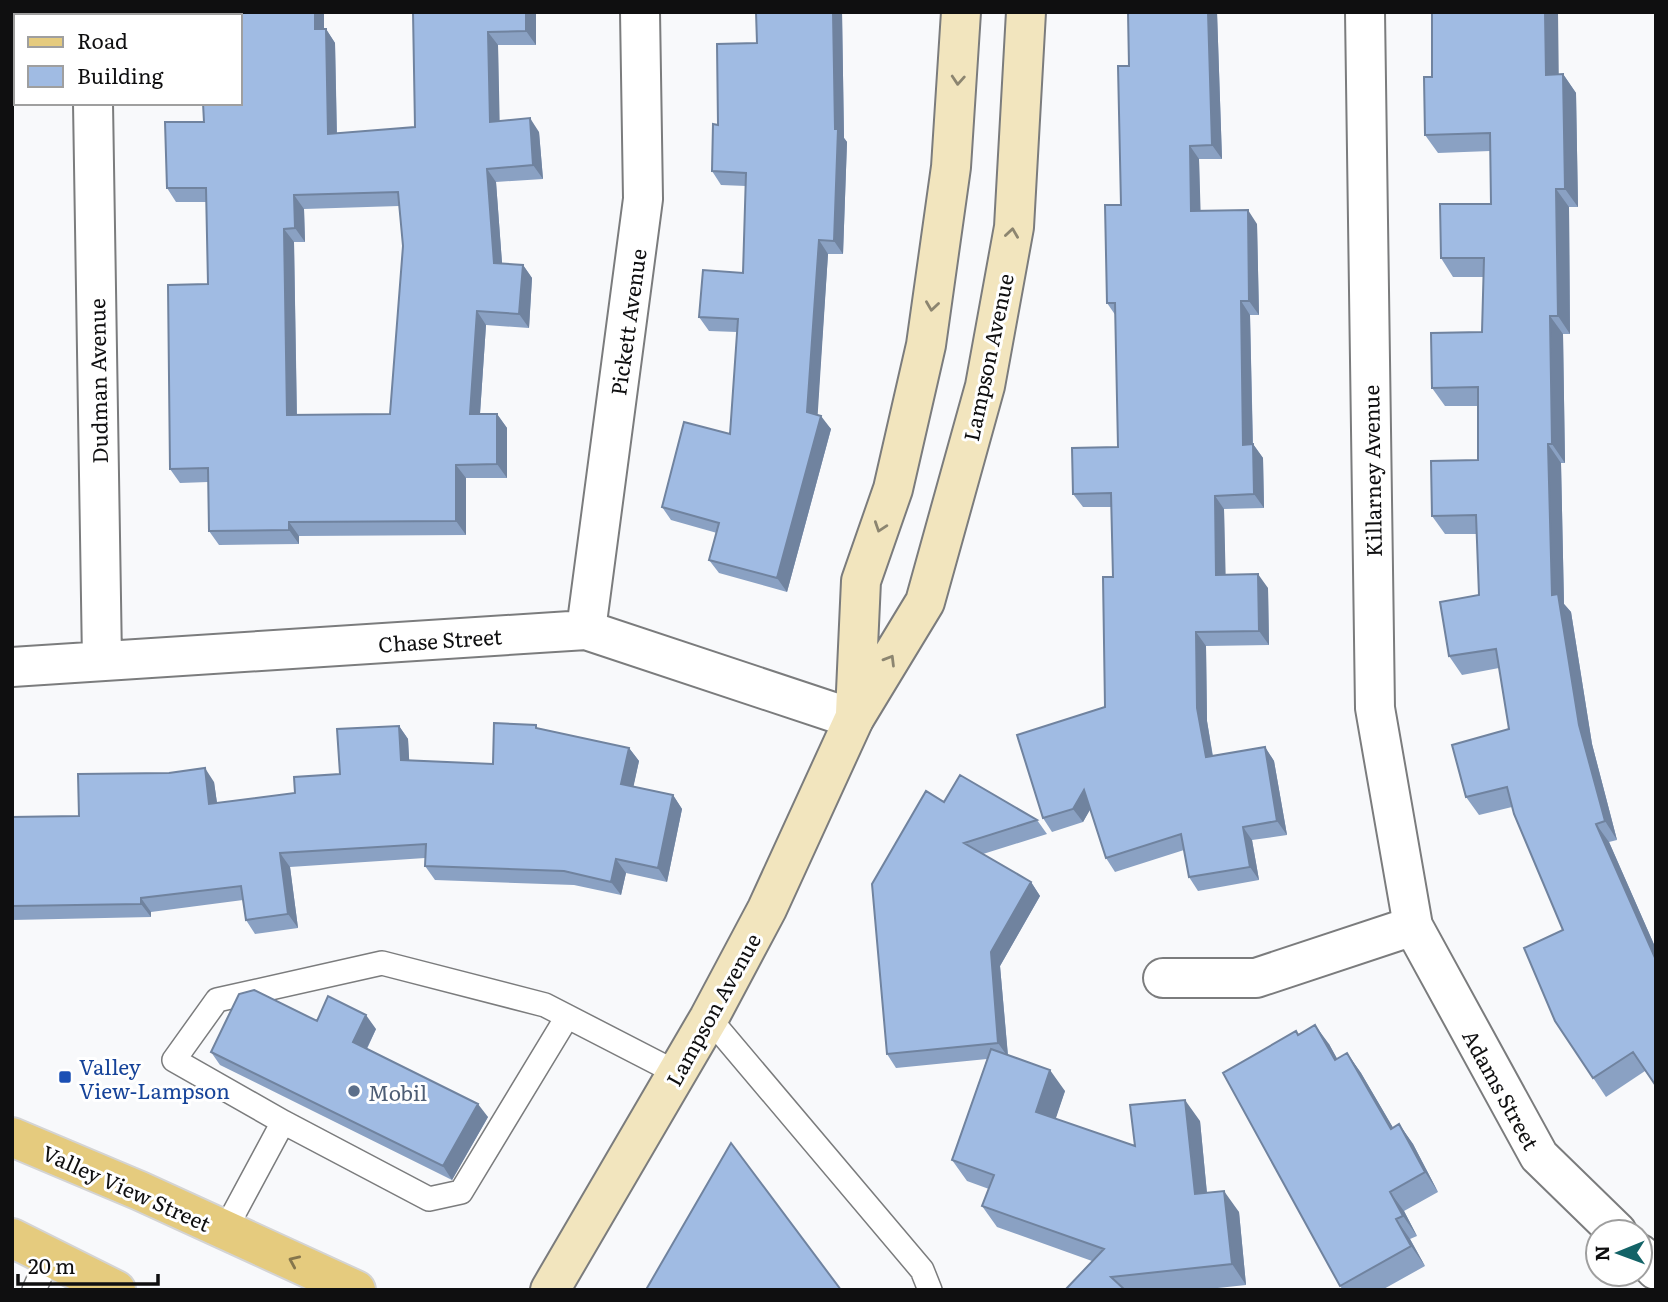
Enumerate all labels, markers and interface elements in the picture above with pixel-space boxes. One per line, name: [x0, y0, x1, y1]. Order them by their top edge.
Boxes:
legend: [14, 14, 242, 105]
text: Road: [77, 24, 128, 55]
text: Building: [77, 59, 164, 90]
one-way arrow: [950, 75, 965, 86]
one-way arrow: [1005, 227, 1020, 238]
street label: Pickett Avenue: [601, 246, 653, 397]
street label: Lampson Avenue: [954, 270, 1020, 444]
street label: Dudman Avenue: [80, 298, 114, 464]
one-way arrow: [925, 300, 940, 312]
street label: Killarney Avenue: [1354, 384, 1388, 557]
one-way arrow: [874, 521, 888, 533]
street label: Chase Street: [377, 619, 504, 659]
one-way arrow: [881, 655, 894, 668]
street label: Lampson Avenue: [657, 927, 767, 1091]
street label: Adams Street: [1456, 1023, 1548, 1155]
place label: Valley View-Lampson: [79, 1050, 230, 1105]
marker: Valley View-Lampson: [57, 1069, 73, 1085]
place label: Mobil: [368, 1076, 427, 1107]
marker: Mobil: [346, 1083, 362, 1099]
street label: Valley View Street: [38, 1136, 217, 1238]
north arrow: [1584, 1218, 1654, 1288]
scale bar: [18, 1242, 158, 1286]
text: N: [1587, 1245, 1615, 1262]
text: 20 m: [28, 1249, 75, 1280]
one-way arrow: [289, 1256, 301, 1270]

